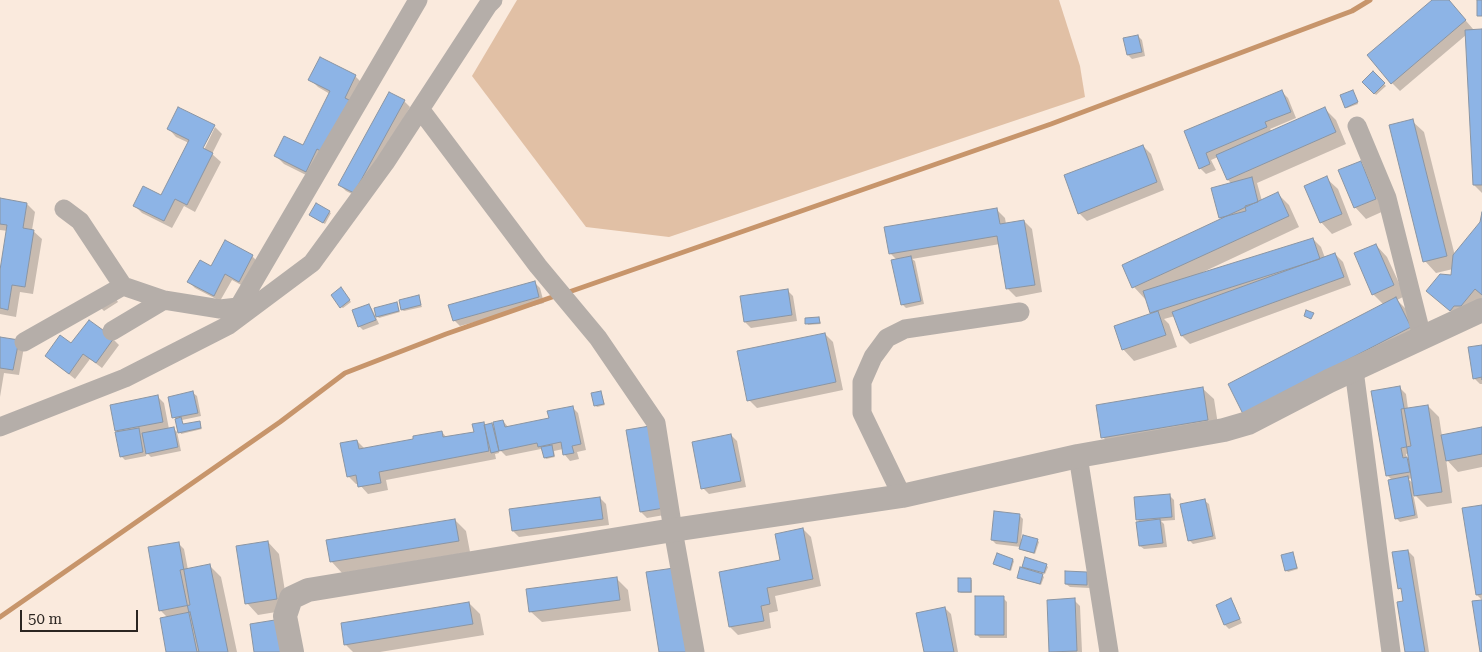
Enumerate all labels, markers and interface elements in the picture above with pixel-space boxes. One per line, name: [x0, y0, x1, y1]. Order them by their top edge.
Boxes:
scale bar: [22, 600, 140, 632]
text: 50 m: [28, 610, 62, 628]

